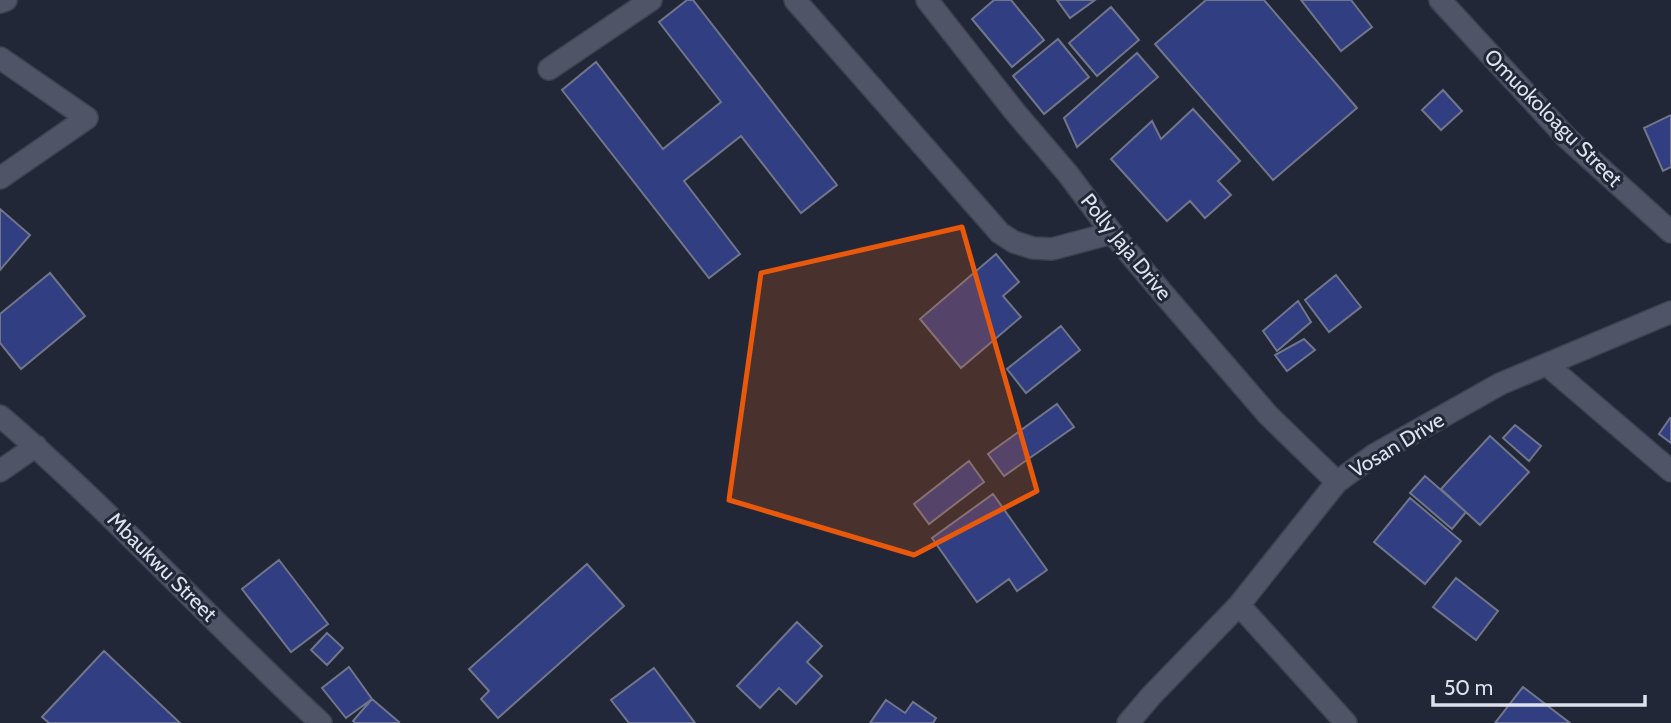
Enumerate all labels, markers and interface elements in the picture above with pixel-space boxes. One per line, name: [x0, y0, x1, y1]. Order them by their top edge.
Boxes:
street label: Omuokoloagu Street: [1479, 44, 1627, 192]
street label: Polly Jaja Drive: [1075, 188, 1177, 306]
street label: Vosan Drive: [1345, 407, 1449, 482]
street label: Mbaukwu Street: [103, 507, 222, 626]
scale bar: [1433, 664, 1645, 708]
text: 50 m: [1444, 675, 1493, 700]

